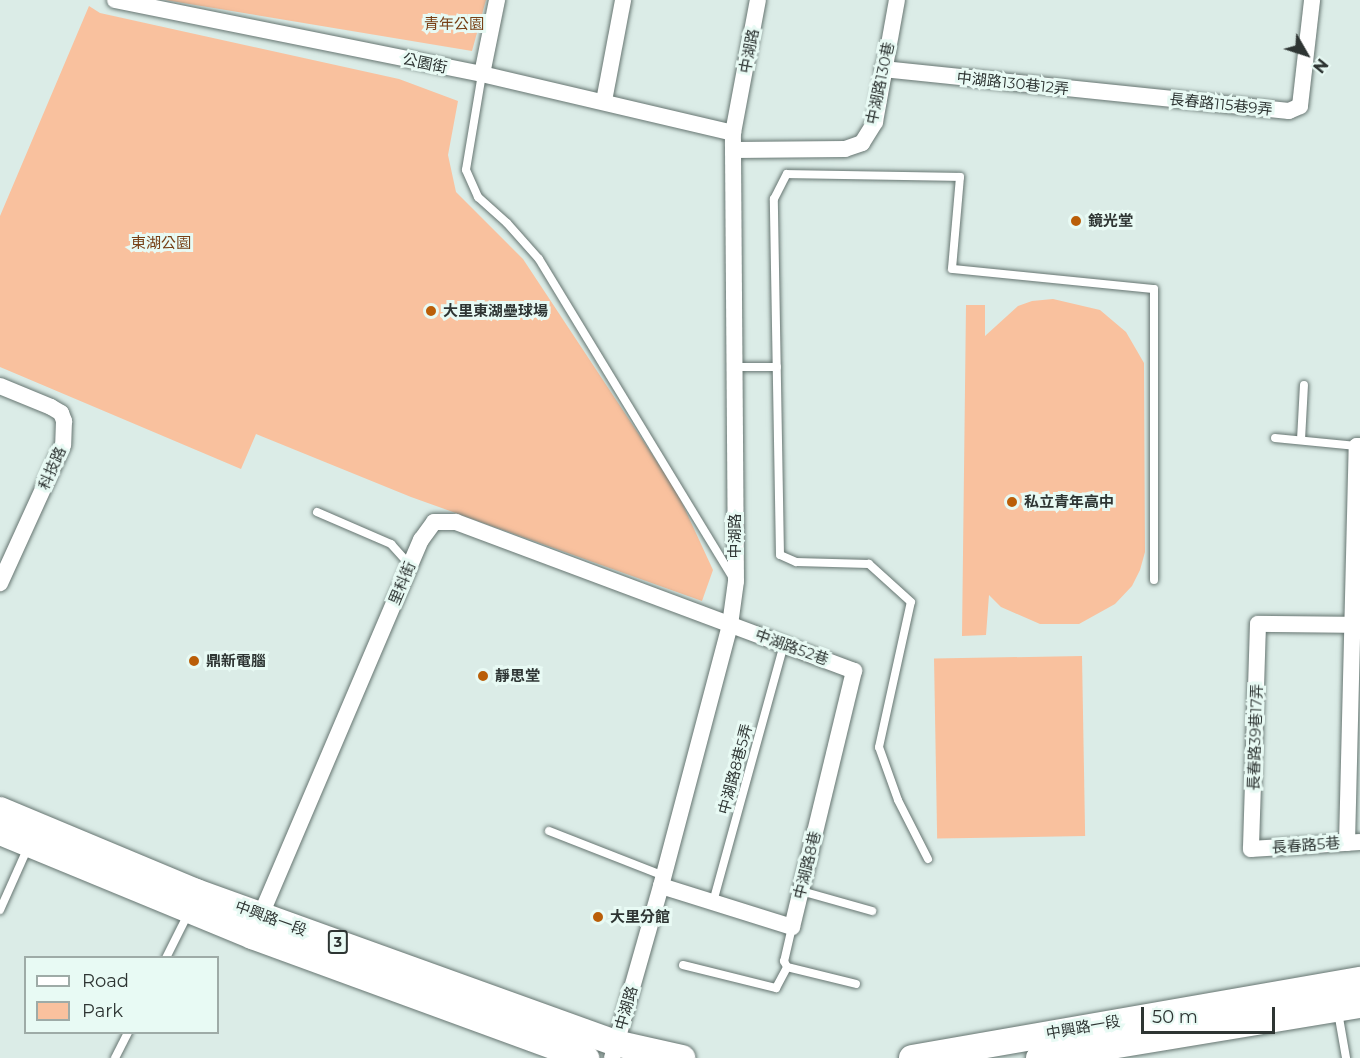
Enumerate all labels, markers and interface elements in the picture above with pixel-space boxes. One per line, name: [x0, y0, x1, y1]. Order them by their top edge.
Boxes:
park label: 青年公園: [424, 15, 484, 33]
north arrow: [1276, 24, 1336, 84]
street label: 中湖路: [736, 27, 762, 75]
street label: 中湖路130巷: [862, 40, 898, 126]
street label: 公園街: [401, 50, 449, 76]
text: N: [1309, 55, 1332, 77]
street label: 中湖路130巷12弄: [956, 68, 1070, 98]
street label: 長春路115巷9弄: [1169, 90, 1273, 118]
place label: 鏡光堂: [1088, 212, 1133, 230]
marker: 鏡光堂: [1069, 214, 1083, 228]
park label: 東湖公園: [131, 234, 191, 252]
place label: 大里東湖壘球場: [443, 302, 548, 320]
marker: 大里東湖壘球場: [424, 304, 438, 318]
street label: 科技路: [35, 444, 69, 492]
place label: 私立青年高中: [1024, 493, 1114, 511]
marker: 私立青年高中: [1005, 495, 1019, 509]
street label: 中湖路: [726, 514, 744, 558]
street label: 里科街: [385, 559, 419, 607]
street label: 中湖路52巷: [753, 625, 831, 669]
place label: 鼎新電腦: [206, 652, 266, 670]
marker: 鼎新電腦: [187, 654, 201, 668]
place label: 靜思堂: [495, 667, 540, 685]
marker: 靜思堂: [476, 669, 490, 683]
street label: 長春路39巷17弄: [1244, 683, 1266, 791]
street label: 中湖路8巷5弄: [714, 722, 756, 816]
street label: 中湖路8巷: [790, 829, 824, 901]
street label: 長春路5巷: [1271, 834, 1341, 856]
street label: 中興路一段: [233, 897, 309, 939]
place label: 大里分館: [610, 908, 670, 926]
marker: 大里分館: [591, 910, 605, 924]
road number: 3: [328, 931, 348, 953]
legend: [24, 956, 219, 1034]
text: Road: [82, 970, 129, 992]
street label: 中湖路: [611, 984, 641, 1032]
scale bar: [1144, 995, 1278, 1033]
text: Park: [82, 1000, 123, 1022]
text: 50 m: [1152, 1006, 1198, 1028]
street label: 中興路一段: [1045, 1012, 1121, 1042]

